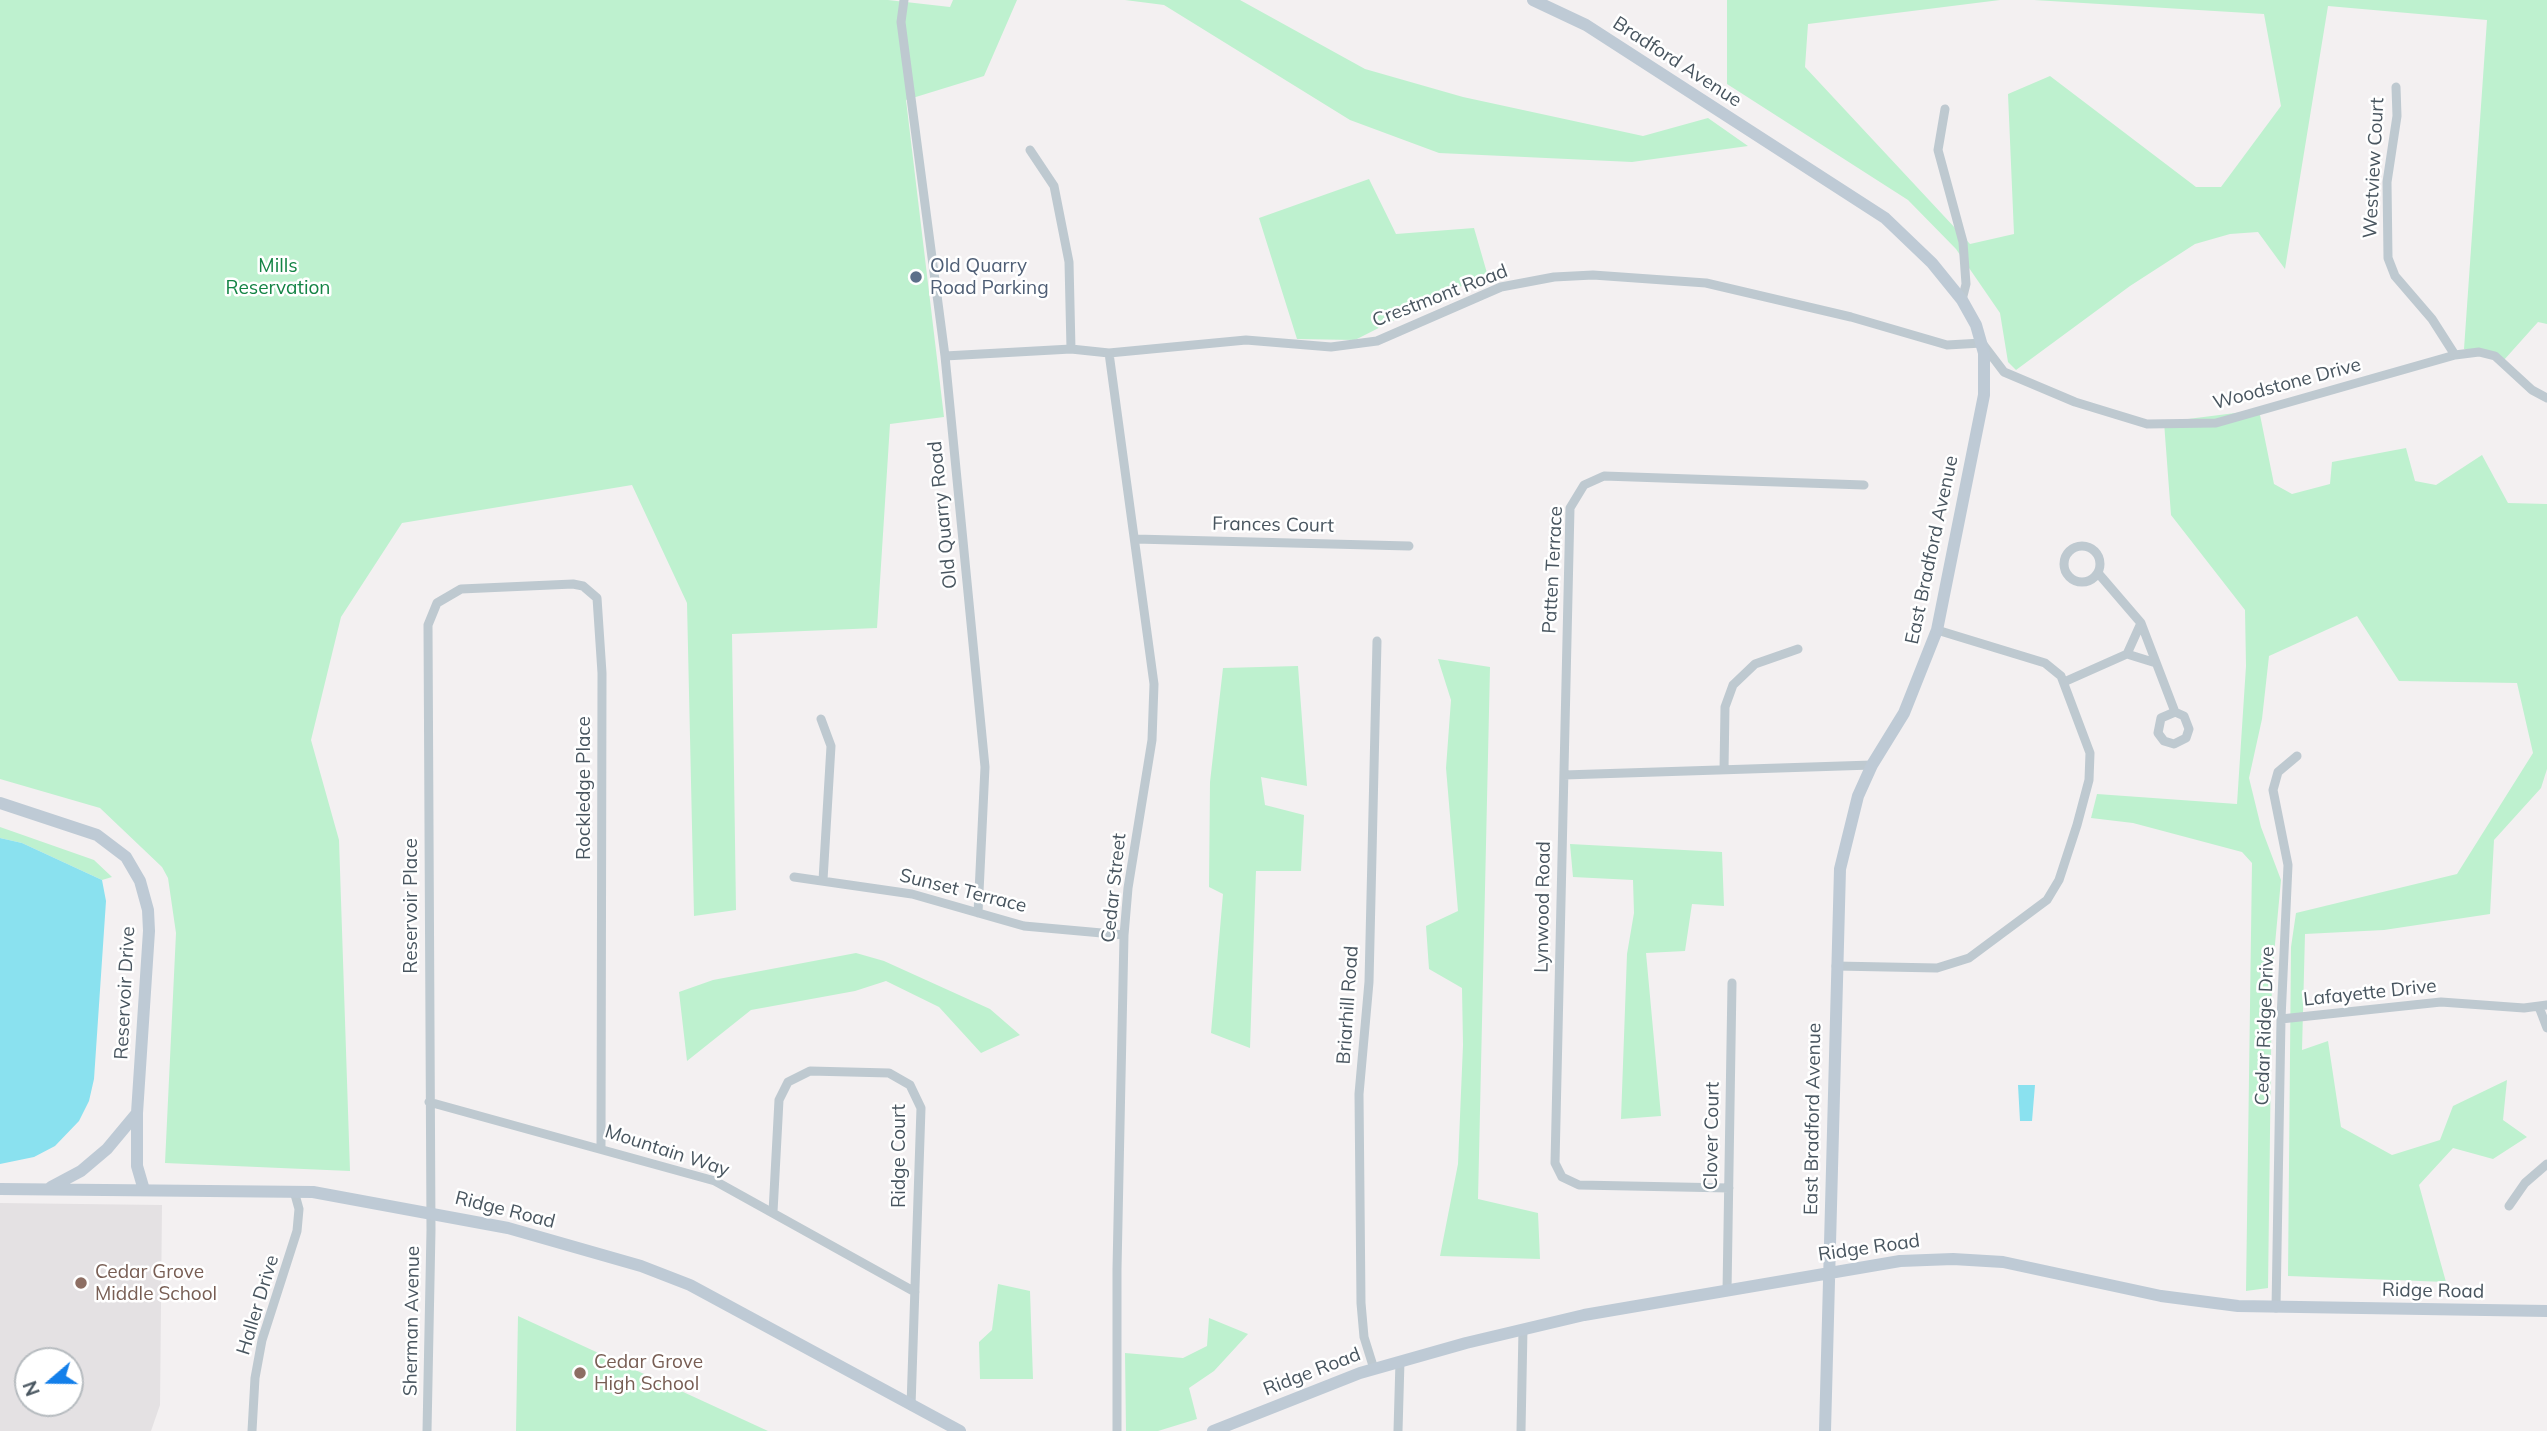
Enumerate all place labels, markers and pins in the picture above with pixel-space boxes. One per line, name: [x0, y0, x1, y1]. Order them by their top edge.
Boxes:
place label: Old Quarry Road Parking: [930, 255, 1049, 299]
marker: Old Quarry Road Parking: [908, 269, 924, 285]
place label: Cedar Grove Middle School: [95, 1261, 217, 1305]
marker: Cedar Grove Middle School: [73, 1275, 89, 1291]
place label: Cedar Grove High School: [594, 1351, 703, 1395]
marker: Cedar Grove High School: [572, 1365, 588, 1381]

